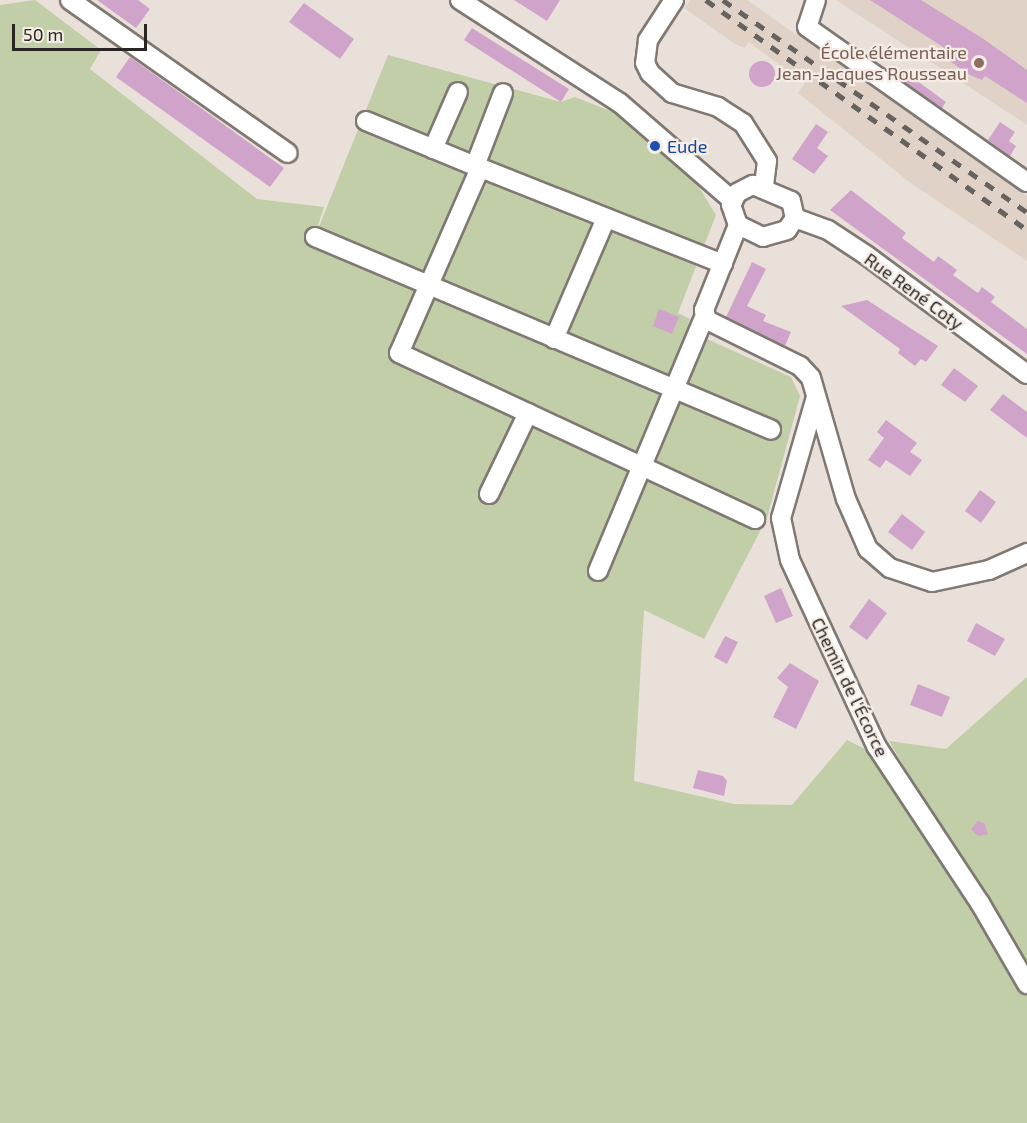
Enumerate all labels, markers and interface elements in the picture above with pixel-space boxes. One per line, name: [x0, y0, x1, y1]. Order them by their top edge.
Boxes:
scale bar: [15, 12, 150, 50]
text: 50 m: [23, 23, 63, 45]
place label: École élémentaire Jean-Jacques Rousseau: [776, 42, 967, 84]
marker: École élémentaire Jean-Jacques Rousseau: [972, 56, 986, 70]
place label: Eude: [667, 135, 707, 157]
marker: Eude: [648, 139, 662, 153]
street label: Rue René Coty: [860, 248, 968, 334]
street label: Chemin de l'Écorce: [807, 614, 893, 760]

